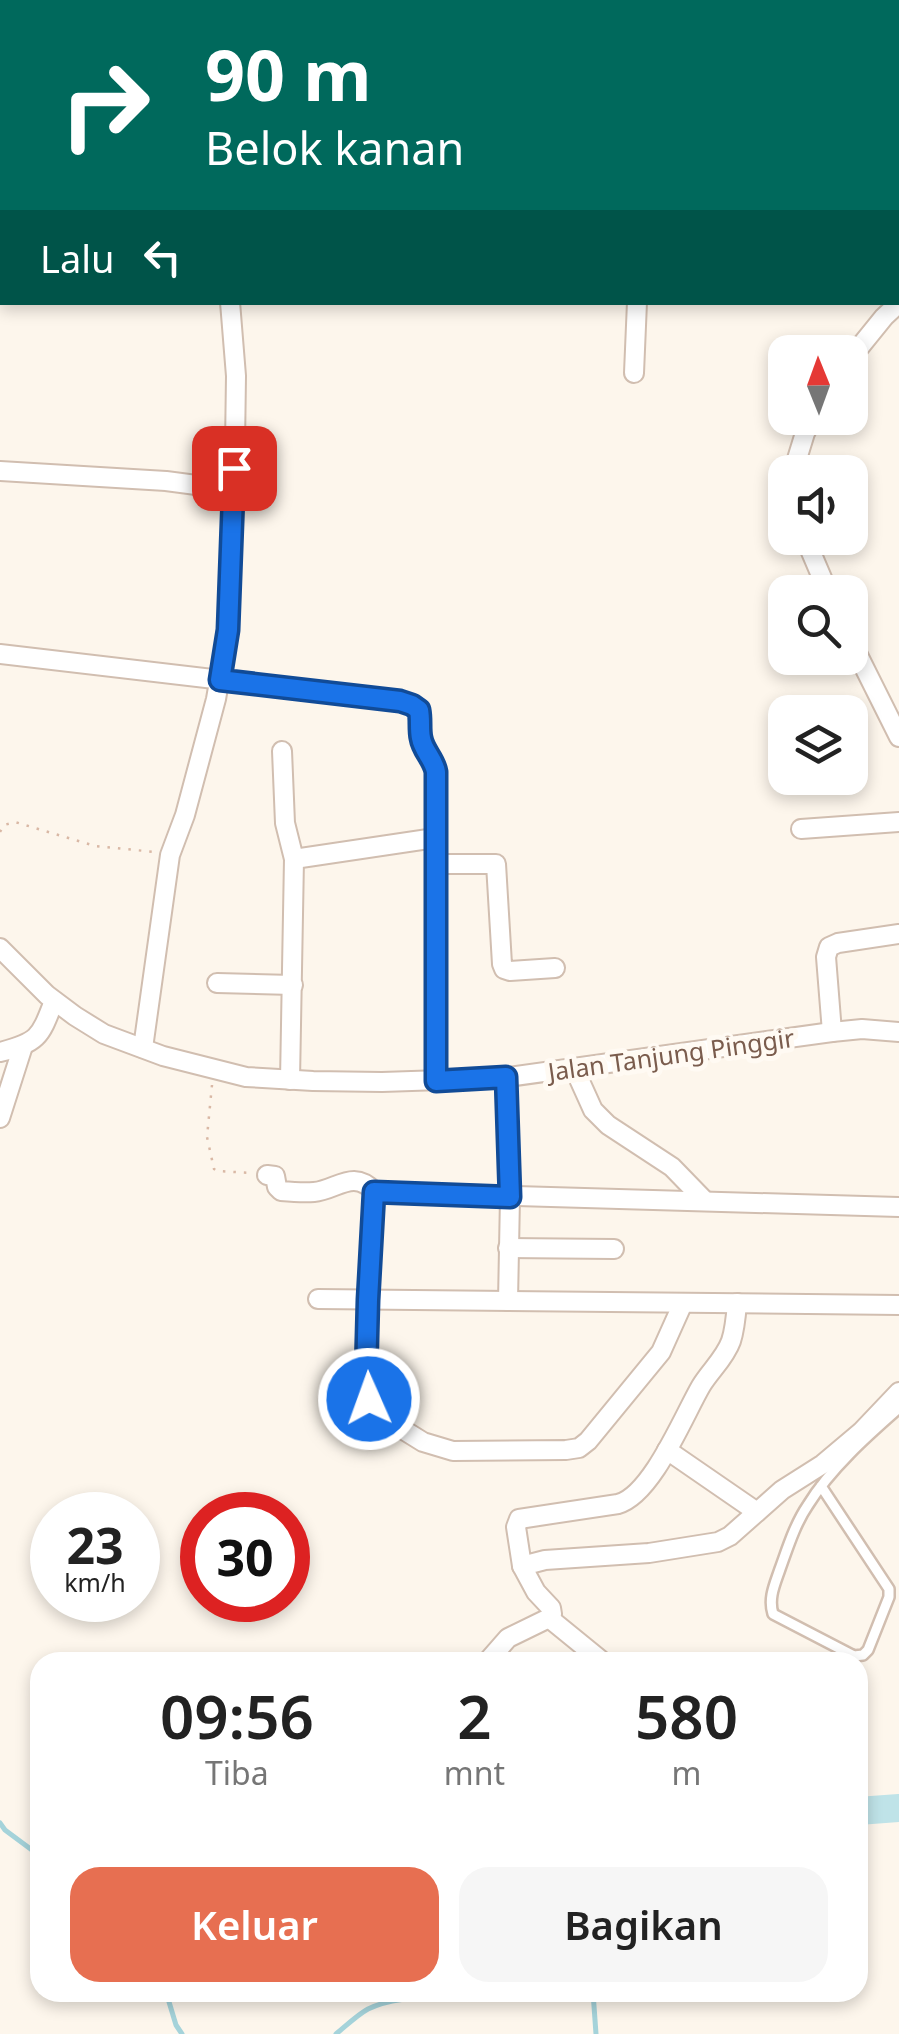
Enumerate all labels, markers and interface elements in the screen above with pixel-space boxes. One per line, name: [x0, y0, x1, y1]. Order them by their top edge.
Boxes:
text: 90 m: [205, 26, 372, 122]
icon: right: [40, 40, 170, 170]
text: Belok kanan: [205, 117, 464, 178]
icon: left: [135, 230, 190, 285]
text: Lalu: [40, 232, 115, 284]
north arrow: [768, 335, 868, 435]
map controls: [768, 335, 868, 795]
pin: [192, 426, 277, 511]
icon: arrive: [207, 441, 262, 496]
button: sound: [768, 455, 868, 555]
button: search: [768, 575, 868, 675]
button: layers: [768, 695, 868, 795]
street label: Jalan Tanjung Pinggir: [544, 1020, 796, 1088]
position arrow: [317, 1347, 421, 1451]
speed limit sign: 30: [180, 1492, 310, 1622]
text: 23: [66, 1511, 124, 1579]
text: km/h: [64, 1565, 126, 1599]
text: 09:56: [160, 1675, 314, 1757]
text: 2: [457, 1675, 492, 1757]
text: 580: [635, 1675, 738, 1757]
text: Tiba: [205, 1751, 269, 1794]
text: mnt: [444, 1751, 505, 1794]
text: m: [672, 1751, 701, 1794]
button: Keluar: [70, 1867, 439, 1982]
button: Bagikan: [459, 1867, 828, 1982]

